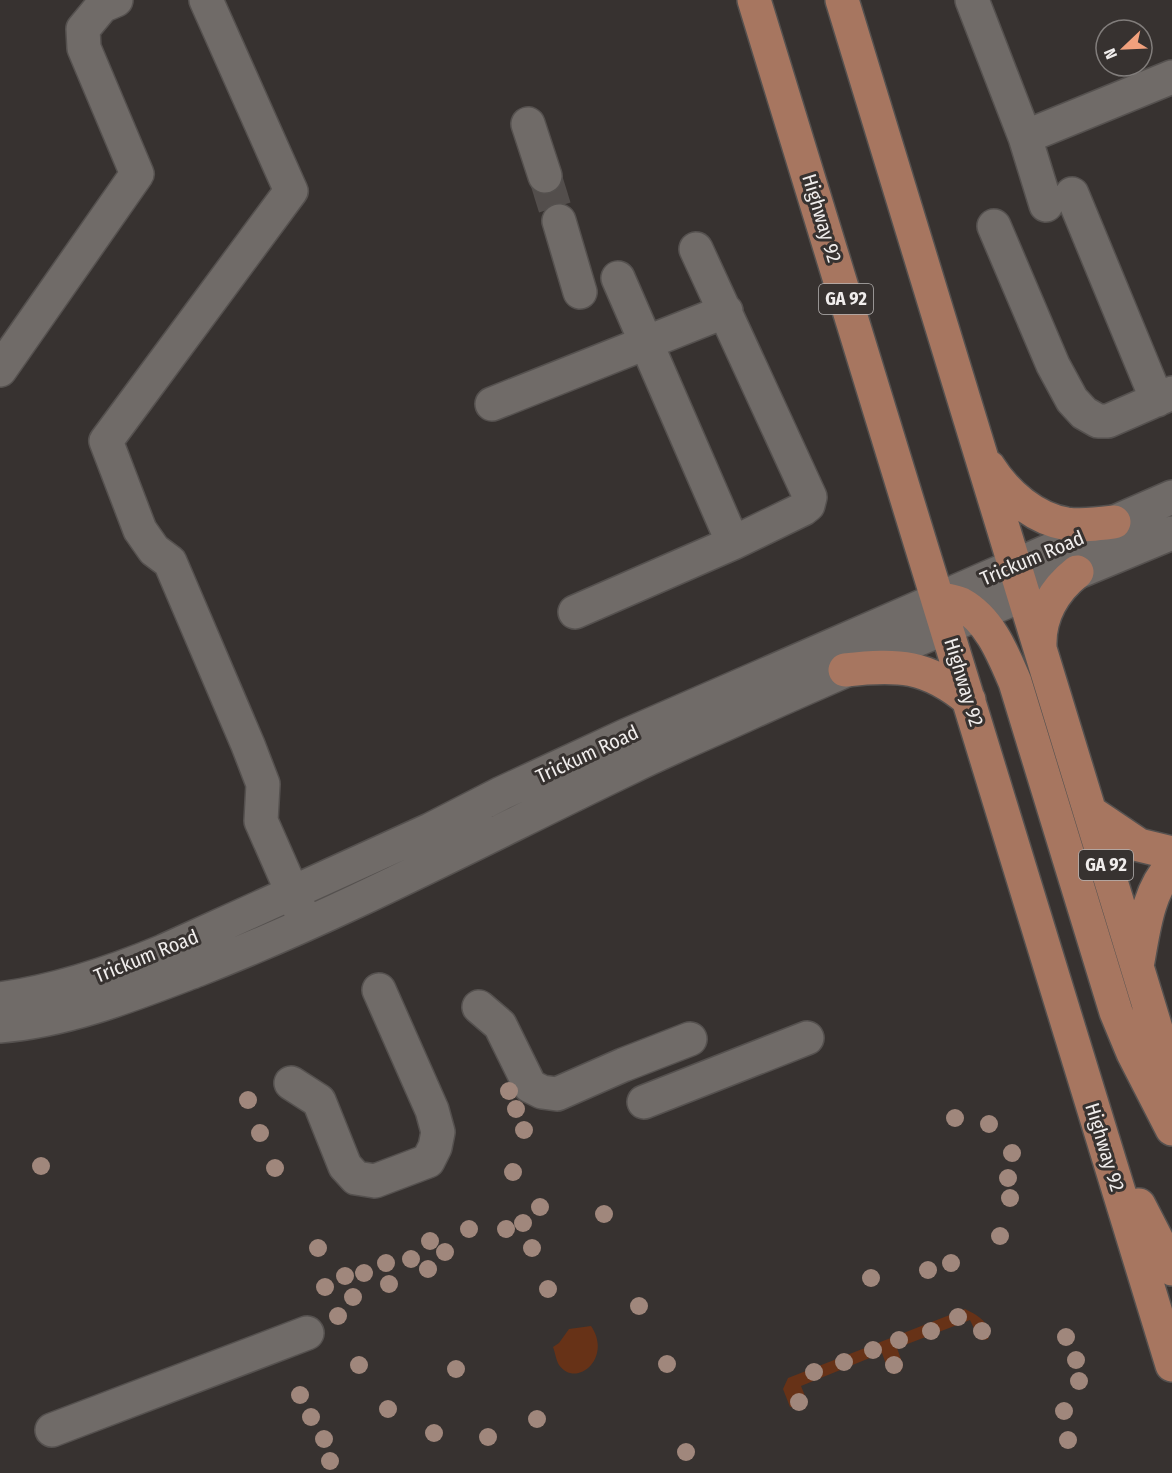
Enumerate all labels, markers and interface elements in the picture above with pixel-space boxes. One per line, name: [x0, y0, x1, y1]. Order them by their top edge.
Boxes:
north arrow: [1094, 18, 1154, 78]
text: N: [1100, 46, 1121, 62]
street label: Highway 92: [797, 171, 847, 265]
road number: GA 92: [819, 284, 873, 314]
street label: Trickum Road: [976, 525, 1088, 591]
street label: Highway 92: [939, 635, 989, 729]
street label: Trickum Road: [532, 720, 642, 788]
road number: GA 92: [1079, 850, 1133, 880]
street label: Trickum Road: [90, 924, 202, 988]
street label: Highway 92: [1080, 1100, 1130, 1194]

